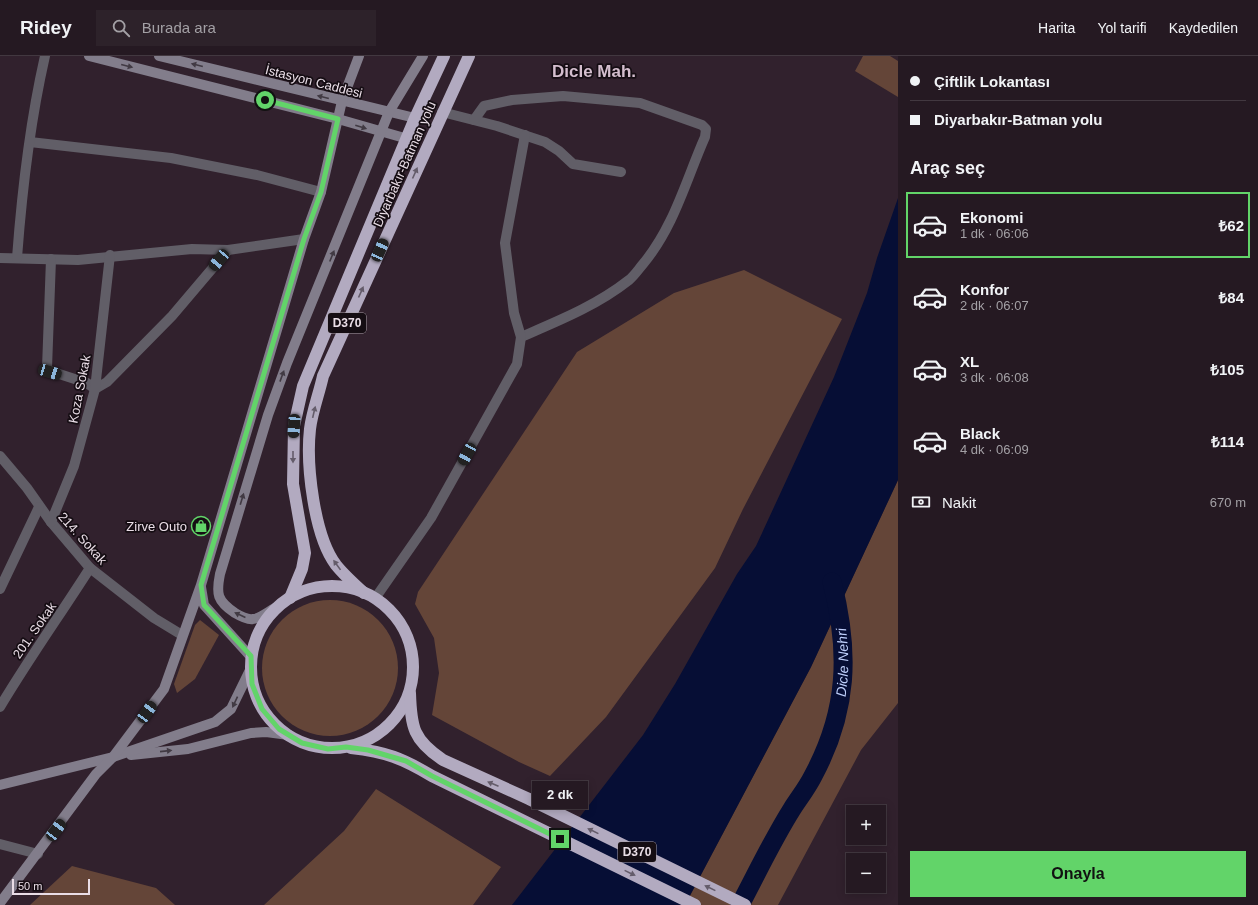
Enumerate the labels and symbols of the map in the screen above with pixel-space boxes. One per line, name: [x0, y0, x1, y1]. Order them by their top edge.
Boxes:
one-way arrow: [190, 62, 203, 68]
street label: İstasyon Caddesi: [264, 62, 364, 101]
district label: Dicle Mah.: [552, 62, 636, 81]
one-way arrow: [121, 63, 133, 69]
route start: [256, 91, 274, 109]
one-way arrow: [317, 93, 329, 99]
street label: Diyarbakır-Batman yolu: [370, 99, 439, 229]
one-way arrow: [356, 124, 368, 130]
one-way arrow: [412, 168, 418, 179]
car: [370, 237, 390, 263]
car: [207, 247, 231, 273]
one-way arrow: [329, 249, 335, 261]
one-way arrow: [359, 285, 365, 297]
road number: D370: [328, 313, 366, 333]
street label: Koza Sokak: [66, 353, 94, 425]
car: [37, 363, 63, 381]
one-way arrow: [279, 369, 285, 381]
one-way arrow: [312, 406, 318, 419]
car: [287, 414, 301, 438]
car: [456, 441, 478, 467]
one-way arrow: [290, 451, 296, 464]
one-way arrow: [239, 493, 245, 505]
street label: 214. Sokak: [55, 509, 110, 568]
shop icon: Zirve Outo: [190, 515, 212, 537]
place label: Zirve Outo: [126, 519, 187, 534]
one-way arrow: [333, 559, 341, 570]
street label: 201. Sokak: [10, 599, 59, 661]
one-way arrow: [234, 612, 246, 618]
water label: Dicle Nehri: [833, 626, 851, 698]
one-way arrow: [232, 696, 238, 707]
car: [135, 699, 159, 725]
one-way arrow: [160, 748, 172, 755]
one-way arrow: [488, 781, 499, 787]
callout: 2 dk: [532, 781, 588, 809]
car: [44, 817, 68, 843]
one-way arrow: [587, 828, 599, 834]
route end: [551, 830, 569, 848]
road number: D370: [618, 842, 656, 862]
one-way arrow: [624, 870, 635, 876]
scale bar: [12, 877, 90, 896]
one-way arrow: [704, 885, 715, 891]

